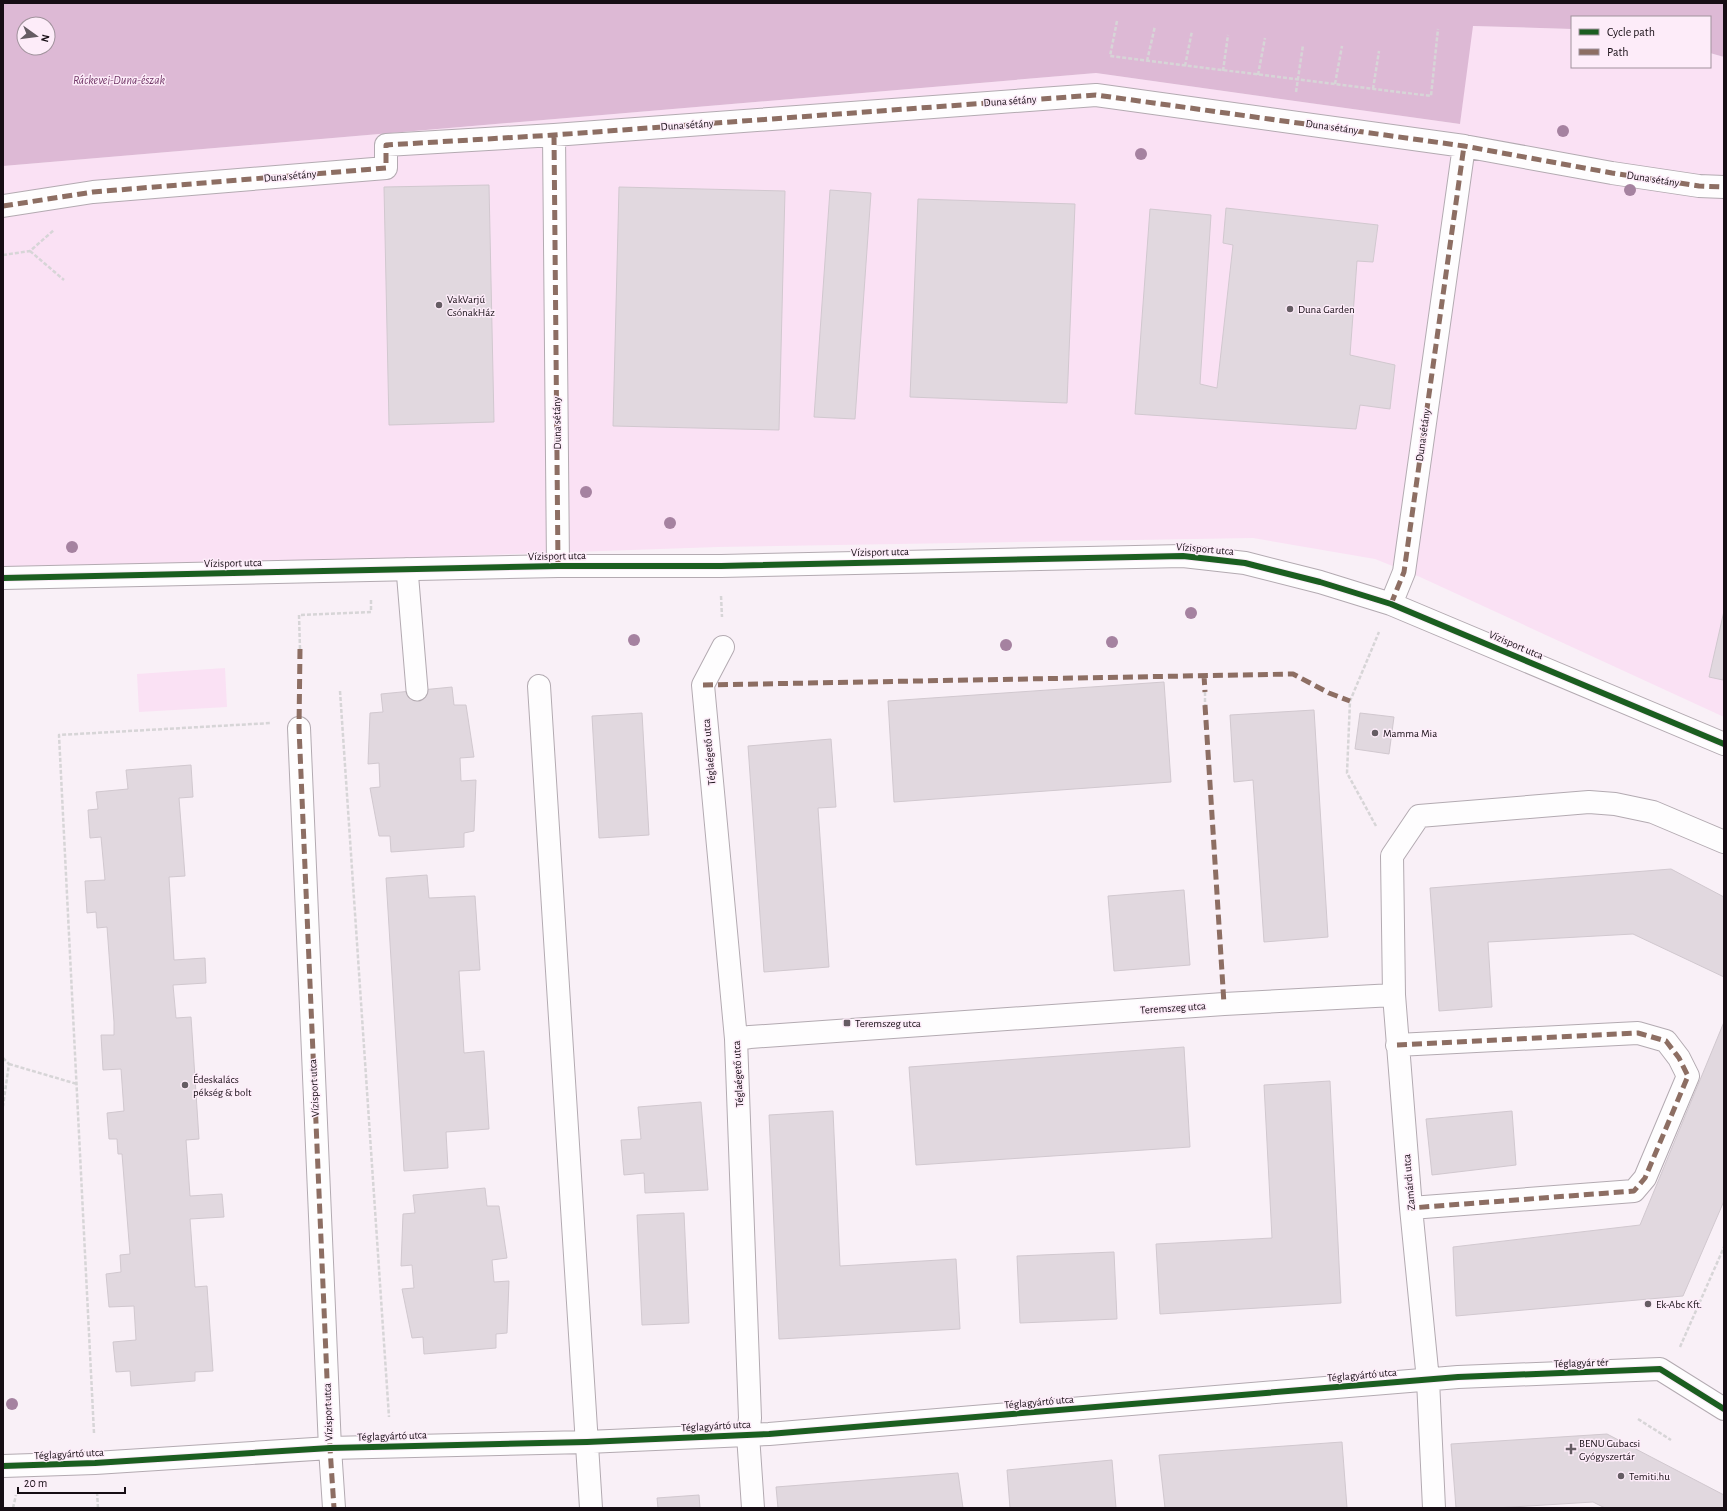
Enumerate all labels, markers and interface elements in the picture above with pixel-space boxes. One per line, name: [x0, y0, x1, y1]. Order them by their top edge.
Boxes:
north arrow: [16, 16, 56, 56]
legend: [1571, 16, 1711, 68]
text: Cycle path: [1607, 26, 1655, 39]
text: N: [39, 33, 51, 43]
text: Path: [1607, 46, 1629, 58]
water label: Ráckevei-Duna-észak: [73, 74, 166, 86]
street label: Duna sétány: [983, 94, 1037, 108]
street label: Duna sétány: [660, 118, 714, 132]
street label: Duna sétány: [1305, 118, 1359, 136]
street label: Duna sétány: [263, 168, 317, 184]
street label: Duna sétány: [1626, 169, 1680, 189]
place label: VakVarjú CsónakHáz: [447, 294, 495, 318]
marker: VakVarjú CsónakHáz: [434, 300, 444, 310]
marker: Duna Garden: [1285, 304, 1295, 314]
place label: Duna Garden: [1298, 304, 1355, 315]
street label: Duna sétány: [551, 396, 563, 450]
street label: Duna sétány: [1414, 408, 1432, 462]
street label: Vízisport utca: [1176, 541, 1234, 557]
street label: Vízisport utca: [851, 546, 909, 558]
street label: Vízisport utca: [528, 550, 586, 562]
street label: Vízisport utca: [204, 557, 262, 569]
street label: Vízisport utca: [1487, 629, 1545, 661]
street label: Téglaégető utca: [701, 718, 717, 786]
marker: Mamma Mia: [1370, 728, 1380, 738]
place label: Mamma Mia: [1383, 728, 1437, 739]
street label: Teremszeg utca: [1140, 1000, 1206, 1016]
marker: Teremszeg utca: [842, 1018, 852, 1028]
place label: Teremszeg utca: [855, 1018, 921, 1029]
street label: Téglaégető utca: [731, 1040, 745, 1108]
street label: Vízisport utca: [307, 1059, 321, 1117]
place label: Édeskalács pékség & bolt: [193, 1073, 252, 1098]
marker: Édeskalács pékség & bolt: [180, 1080, 190, 1090]
street label: Zamárdi utca: [1401, 1153, 1417, 1211]
marker: Ek-Abc Kft.: [1643, 1299, 1653, 1309]
place label: Ek-Abc Kft.: [1656, 1299, 1702, 1310]
street label: Téglagyár tér: [1553, 1357, 1609, 1369]
street label: Téglagyártó utca: [1327, 1366, 1397, 1384]
street label: Vízisport utca: [321, 1383, 335, 1441]
street label: Téglagyártó utca: [1004, 1393, 1074, 1411]
street label: Téglagyártó utca: [681, 1419, 751, 1433]
street label: Téglagyártó utca: [357, 1429, 427, 1443]
place label: BENU Gubacsi Gyógyszertár: [1579, 1438, 1640, 1462]
marker: BENU Gubacsi Gyógyszertár: [1566, 1444, 1576, 1454]
street label: Téglagyártó utca: [34, 1447, 104, 1461]
scale bar: [18, 1469, 125, 1495]
marker: Temiti.hu: [1616, 1471, 1626, 1481]
place label: Temiti.hu: [1629, 1471, 1670, 1482]
text: 20 m: [24, 1477, 47, 1489]

